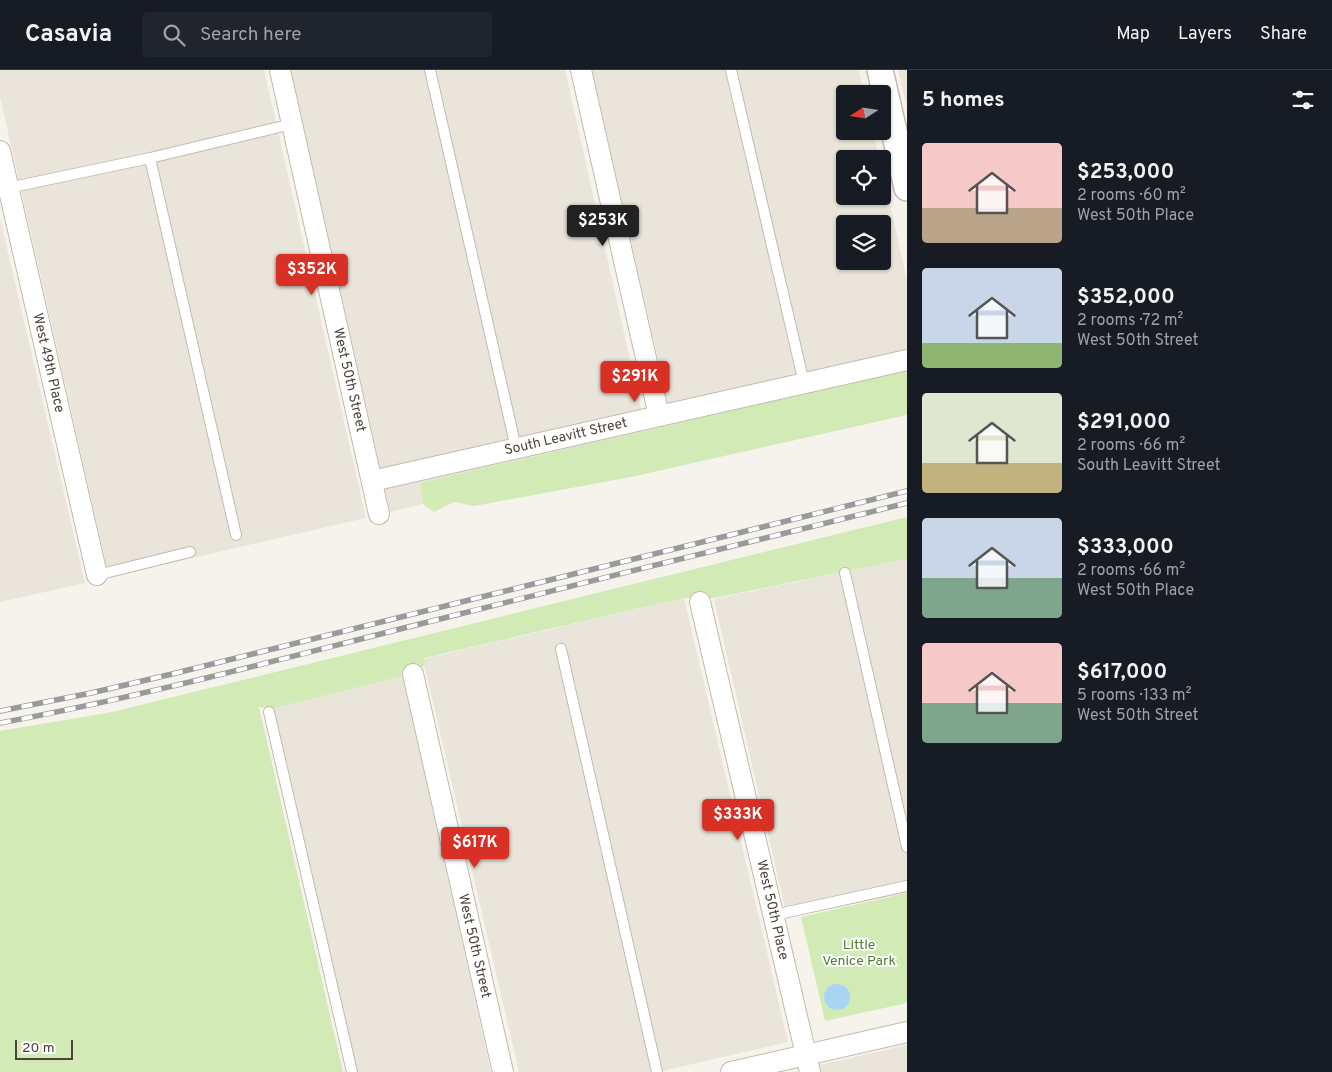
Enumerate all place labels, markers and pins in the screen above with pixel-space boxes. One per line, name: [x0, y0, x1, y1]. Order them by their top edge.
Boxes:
pin: $253K: [568, 204, 638, 247]
pin: $352K: [277, 254, 347, 296]
pin: $291K: [600, 360, 670, 403]
pin: $333K: [703, 798, 773, 841]
pin: $617K: [440, 826, 510, 869]

